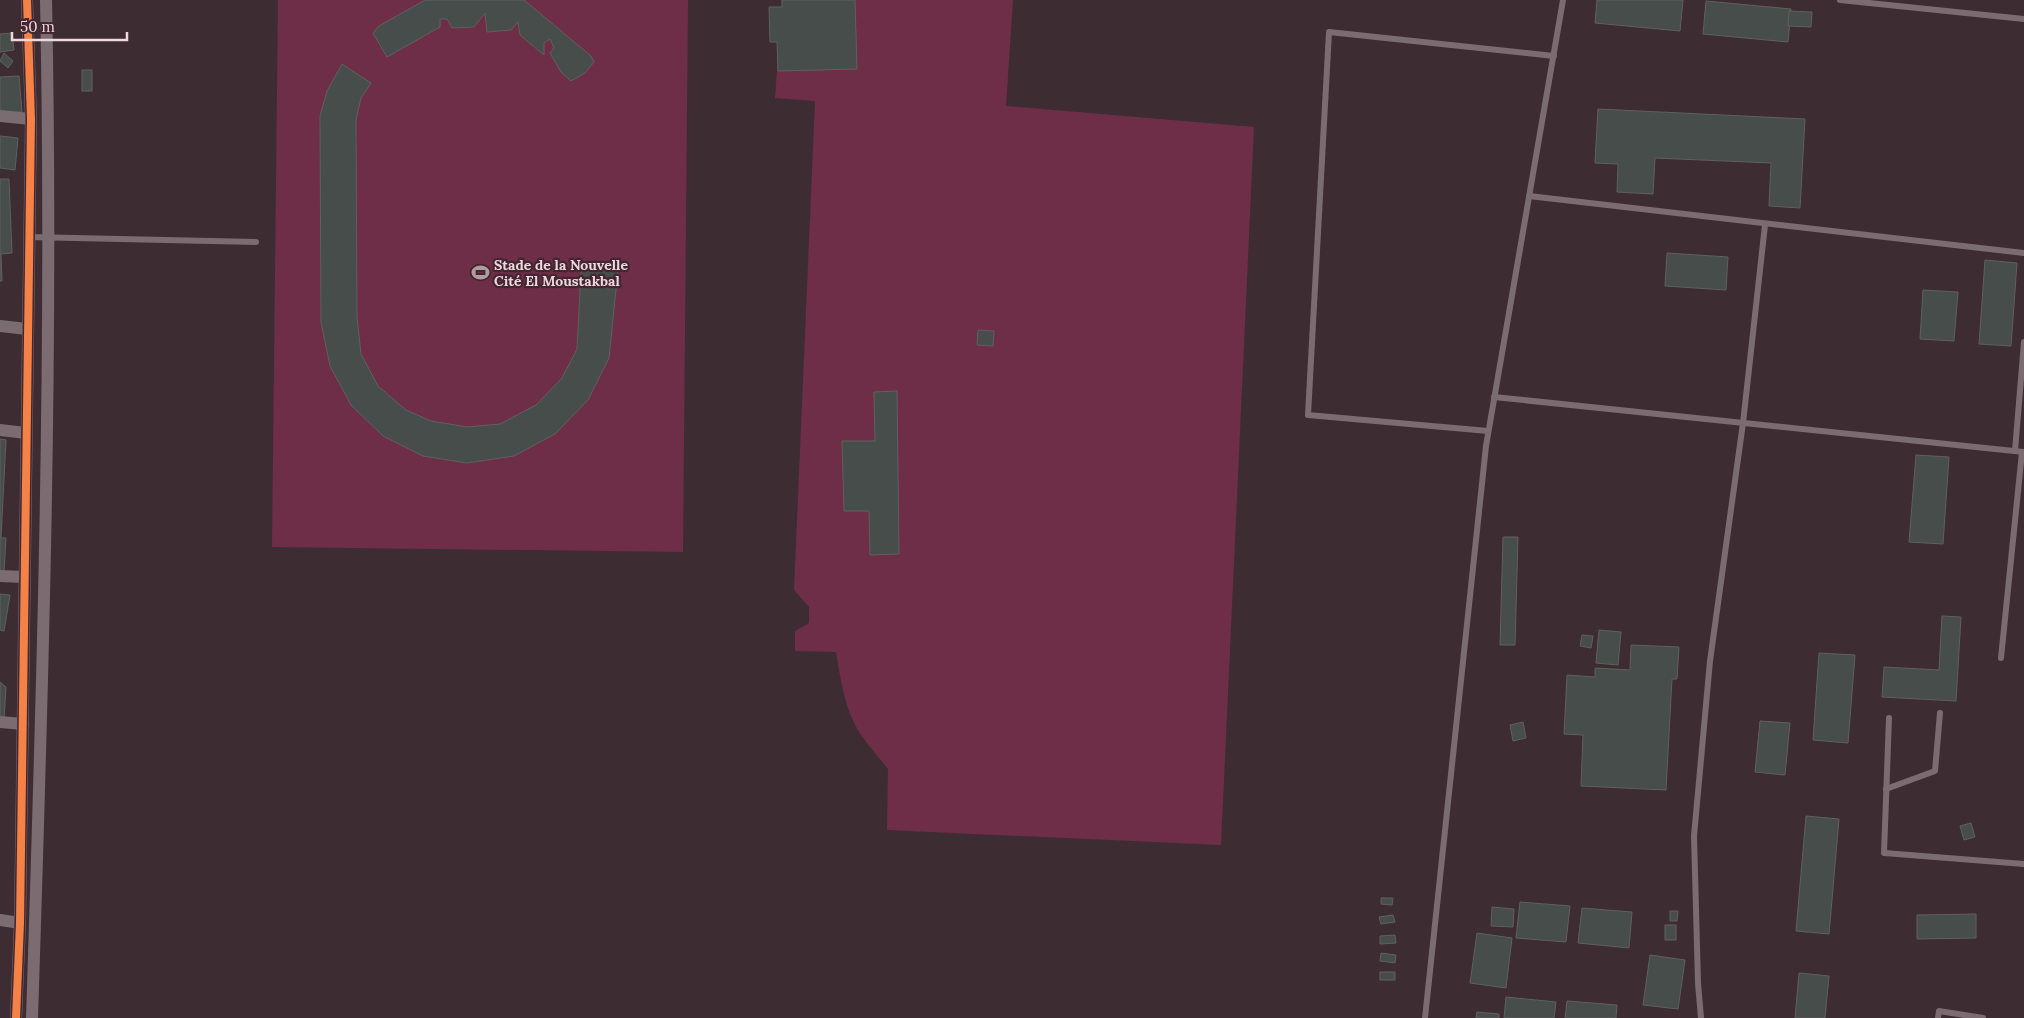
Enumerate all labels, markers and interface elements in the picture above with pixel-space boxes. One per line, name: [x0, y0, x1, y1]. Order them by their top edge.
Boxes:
scale bar: [12, 10, 128, 42]
text: 50 m: [20, 17, 55, 36]
place label: Stade de la Nouvelle Cité El Moustakbal: [494, 256, 628, 290]
sports icon: Stade de la Nouvelle Cité El Moustakbal: [470, 263, 490, 283]

